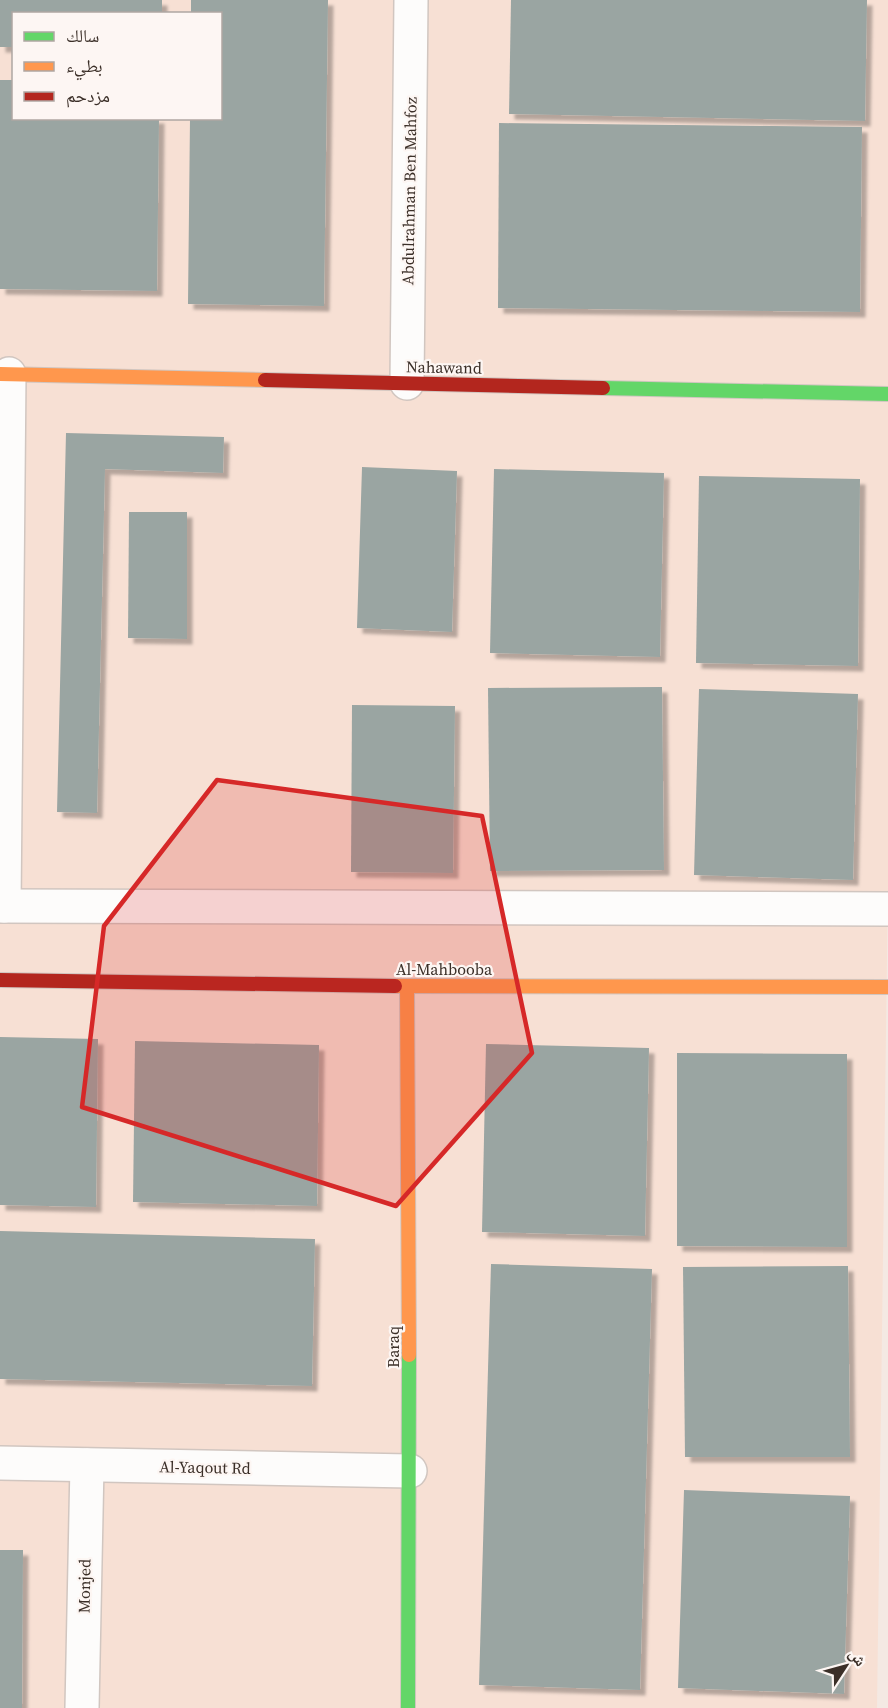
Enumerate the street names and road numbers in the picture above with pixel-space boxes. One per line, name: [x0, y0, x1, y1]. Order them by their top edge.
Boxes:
street label: Abdulrahman Ben Mahfoz: [396, 97, 422, 285]
street label: Nahawand: [406, 355, 482, 379]
street label: Al-Mahbooba: [396, 958, 493, 980]
street label: Baraq: [382, 1326, 404, 1368]
street label: Al-Yaqout Rd: [159, 1455, 251, 1479]
street label: Monjed: [73, 1559, 95, 1613]

